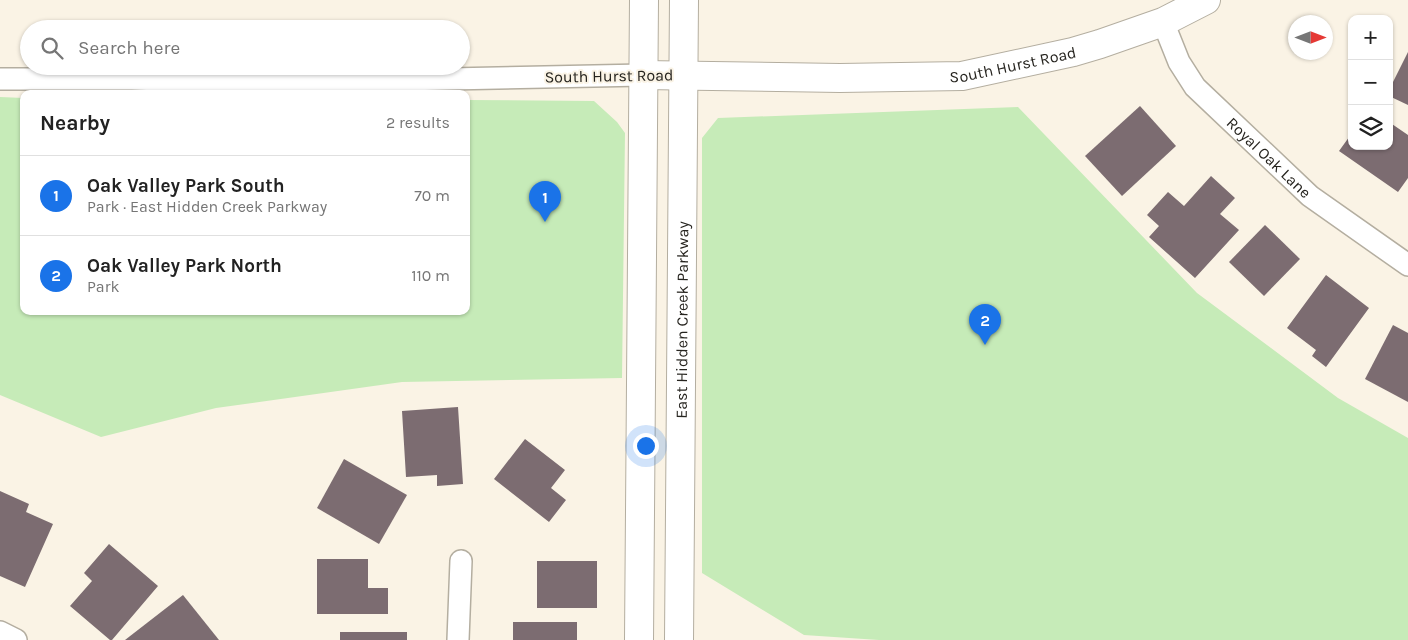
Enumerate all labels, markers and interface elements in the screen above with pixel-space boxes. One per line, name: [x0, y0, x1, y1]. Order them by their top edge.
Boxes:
north arrow: [1288, 15, 1333, 60]
map controls: [1348, 15, 1393, 150]
button: +: [1348, 15, 1393, 60]
search box: [20, 20, 470, 75]
icon: search: [38, 34, 66, 62]
text: Search here: [78, 37, 180, 59]
street label: South Hurst Road: [949, 42, 1078, 86]
button: −: [1348, 60, 1393, 105]
street label: South Hurst Road: [544, 65, 674, 87]
button: layers: [1348, 105, 1393, 150]
text: Nearby: [40, 111, 110, 135]
text: 2 results: [386, 113, 450, 132]
street label: Royal Oak Lane: [1223, 113, 1315, 202]
text: Oak Valley Park South: [87, 175, 285, 197]
pin: 1: [529, 181, 561, 222]
text: 1: [53, 186, 59, 205]
text: 70 m: [414, 186, 450, 205]
text: Park · East Hidden Creek Parkway: [87, 197, 327, 216]
street label: East Hidden Creek Parkway: [671, 221, 692, 419]
text: Oak Valley Park North: [87, 255, 282, 277]
text: 2: [51, 266, 61, 285]
text: 110 m: [411, 266, 450, 285]
text: Park: [87, 277, 119, 296]
pin: 2: [969, 304, 1001, 345]
your location: [633, 433, 659, 459]

